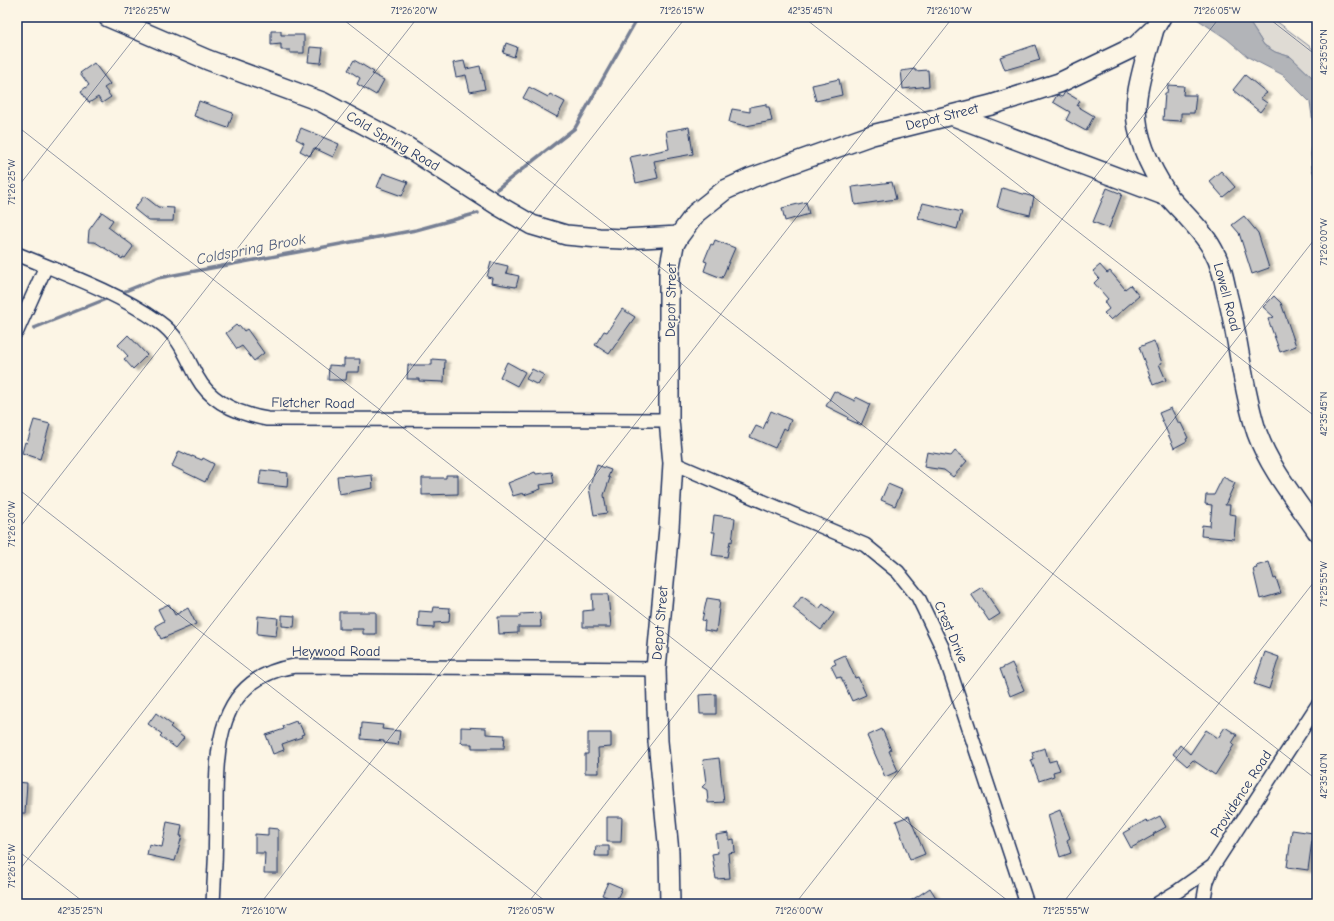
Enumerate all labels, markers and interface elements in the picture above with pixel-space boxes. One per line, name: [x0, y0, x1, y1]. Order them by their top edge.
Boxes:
text: 71°26'25"W: [124, 5, 170, 17]
text: 71°26'20"W: [391, 5, 438, 17]
text: 71°26'15"W: [660, 5, 705, 17]
text: 42°35'45"N: [788, 5, 832, 17]
text: 71°26'10"W: [926, 5, 972, 17]
text: 71°26'05"W: [1194, 5, 1241, 17]
text: 42°35'50"N: [1318, 29, 1330, 75]
street label: Depot Street: [904, 100, 981, 134]
street label: Cold Spring Road: [343, 107, 443, 175]
text: 71°26'25"W: [6, 159, 18, 205]
text: 71°26'00"W: [1318, 218, 1330, 266]
water label: Coldspring Brook: [195, 229, 308, 268]
street label: Lowell Road: [1210, 261, 1244, 333]
street label: Depot Street: [662, 262, 680, 337]
text: 42°35'45"N: [1318, 392, 1330, 436]
street label: Fletcher Road: [271, 394, 355, 412]
text: 71°26'20"W: [6, 500, 18, 547]
text: 71°25'55"W: [1318, 561, 1330, 607]
street label: Depot Street: [648, 584, 672, 661]
street label: Crest Drive: [930, 599, 972, 665]
street label: Heywood Road: [292, 643, 380, 660]
street label: Providence Road: [1207, 747, 1275, 841]
text: 42°35'40"N: [1318, 753, 1330, 799]
text: 71°26'15"W: [6, 843, 18, 888]
text: 42°35'25"N: [58, 905, 102, 917]
text: 71°26'10"W: [241, 905, 287, 917]
text: 71°26'05"W: [508, 905, 555, 917]
text: 71°26'00"W: [775, 905, 823, 917]
text: 71°25'55"W: [1043, 905, 1089, 917]

